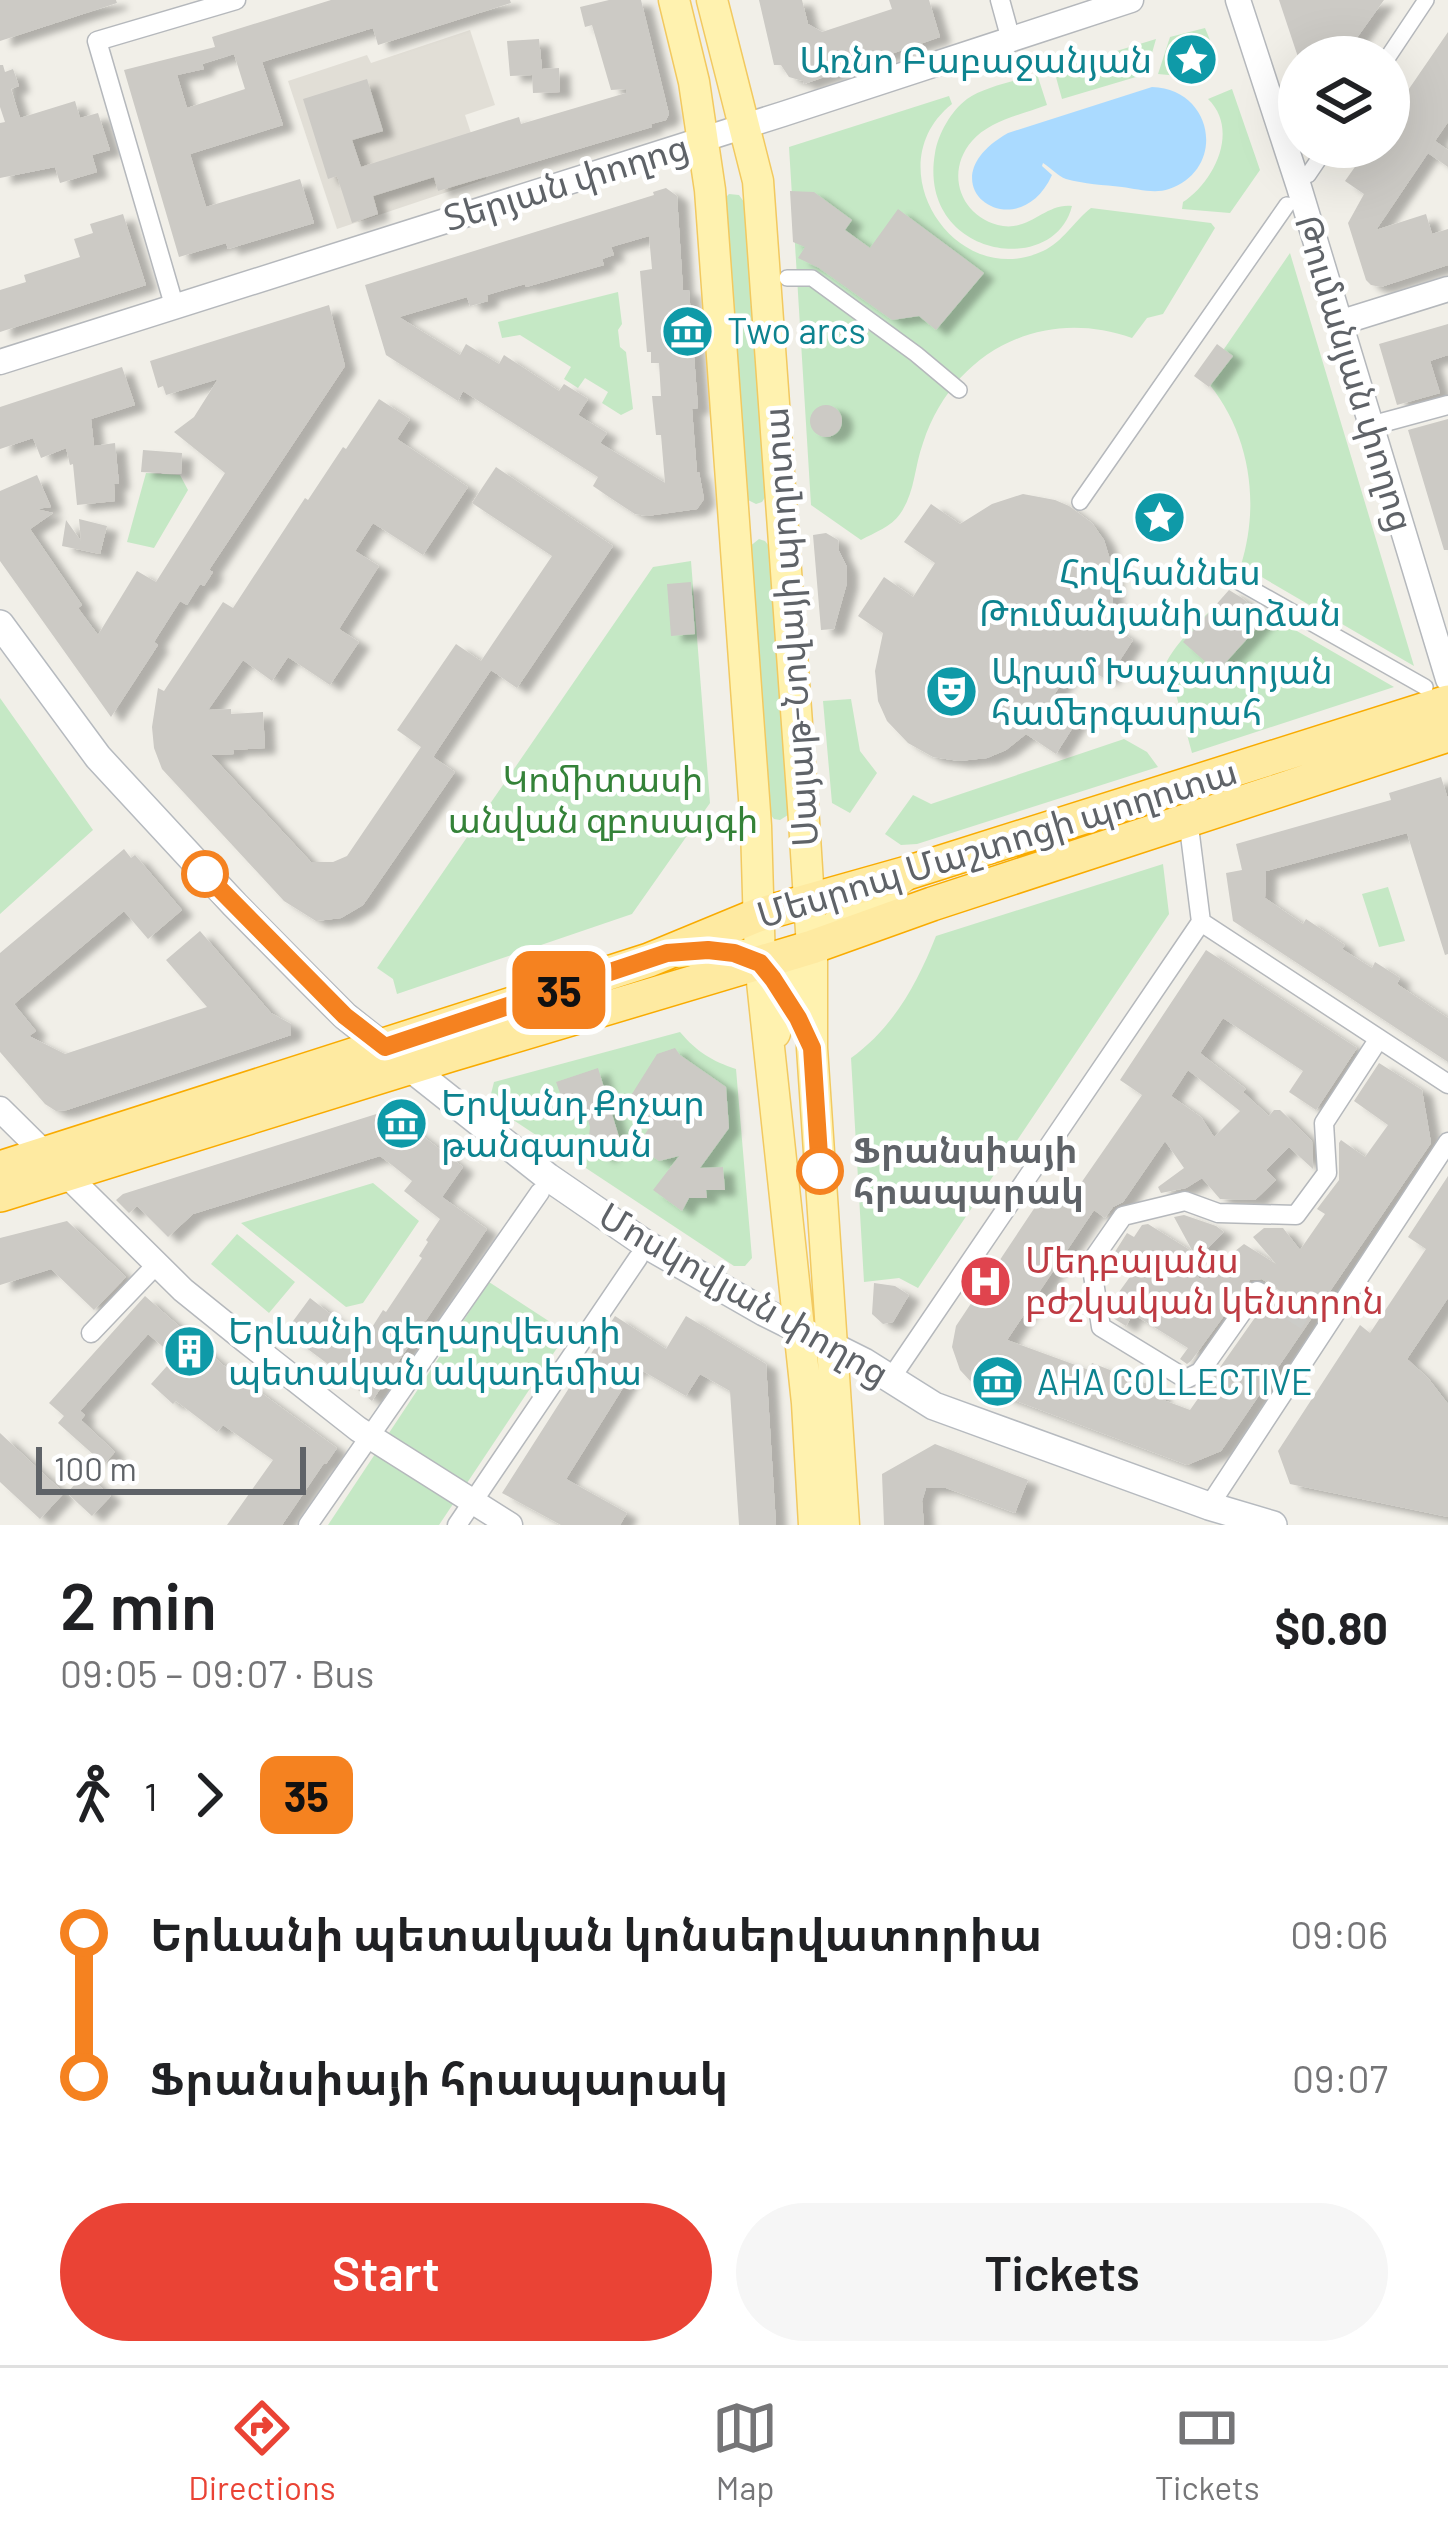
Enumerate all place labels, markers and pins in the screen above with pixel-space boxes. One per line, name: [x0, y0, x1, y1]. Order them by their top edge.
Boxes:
place icon: Առնո Բաբաջանյան: [1163, 32, 1219, 88]
place label: Առնո Բաբաջանյան: [799, 37, 1152, 81]
museum icon: Two arcs: [660, 303, 716, 359]
place label: Two arcs: [727, 308, 866, 351]
place icon: Հովհաննես Թումանյանի արձան: [1132, 489, 1188, 545]
place label: Հովհաննես Թումանյանի արձան: [979, 549, 1341, 634]
place label: Արամ Խաչատրյան համերգասրահ: [991, 648, 1333, 733]
theatre icon: Արամ Խաչատրյան համերգասրահ: [924, 664, 980, 720]
unlabelled marker: [183, 852, 227, 896]
place label: Երվանդ Քոչար թանգարան: [441, 1080, 705, 1165]
museum icon: Երվանդ Քոչար թանգարան: [374, 1096, 430, 1152]
place label: Ֆրանսիայի հրապարակ: [853, 1127, 1084, 1212]
marker: Ֆրանսիայի հրապարակ: [798, 1149, 842, 1193]
place label: Մեդբալանս բժշկական կենտրոն: [1025, 1237, 1384, 1322]
hospital icon: Մեդբալանս բժշկական կենտրոն: [958, 1253, 1014, 1309]
place label: Երևանի գեղարվեստի պետական ակադեմիա: [228, 1308, 642, 1393]
building icon: Երևանի գեղարվեստի պետական ակադեմիա: [161, 1324, 217, 1380]
museum icon: AHA COLLECTIVE: [970, 1354, 1026, 1410]
place label: AHA COLLECTIVE: [1037, 1359, 1312, 1402]

